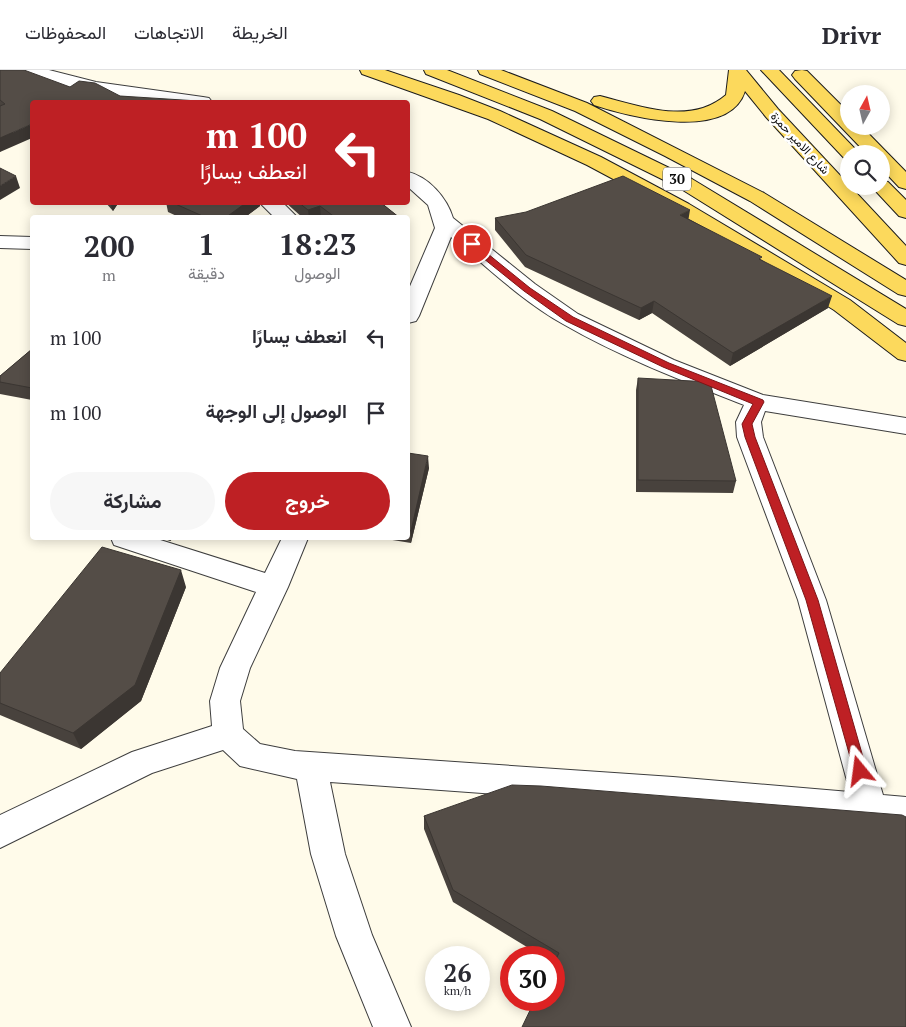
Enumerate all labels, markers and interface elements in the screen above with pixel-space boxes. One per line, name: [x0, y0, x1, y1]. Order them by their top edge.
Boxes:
text: Drivr: [822, 19, 881, 51]
text: المحفوظات: [25, 20, 106, 44]
text: الاتجاهات: [134, 20, 204, 44]
text: الخريطة: [232, 20, 288, 44]
north arrow: [840, 85, 890, 135]
map controls: [840, 85, 890, 195]
street label: شارع الامير حمزة: [766, 108, 833, 178]
text: 100 m: [206, 112, 307, 158]
icon: left: [325, 120, 390, 185]
button: search: [840, 145, 890, 195]
text: انعطف يسارًا: [200, 156, 307, 185]
road number: 30: [663, 168, 691, 190]
pin: [451, 223, 493, 265]
text: 1: [198, 224, 215, 264]
text: 18:23: [278, 224, 357, 264]
text: 200: [84, 226, 134, 266]
icon: arrive: [458, 230, 486, 258]
text: دقيقة: [188, 262, 225, 284]
text: الوصول: [294, 262, 341, 284]
text: m: [102, 264, 116, 286]
text: انعطف يسارًا: [252, 323, 347, 348]
icon: left: [362, 324, 390, 352]
text: 100 m: [50, 325, 101, 350]
text: الوصول إلى الوجهة: [205, 398, 347, 423]
icon: arrive: [362, 399, 390, 427]
text: 100 m: [50, 400, 101, 425]
button: مشاركة: [50, 472, 215, 530]
button: خروج: [225, 472, 390, 530]
position arrow: [833, 744, 885, 796]
speed limit sign: 30: [500, 946, 565, 1011]
text: 26: [443, 956, 472, 989]
text: km/h: [444, 983, 471, 998]

